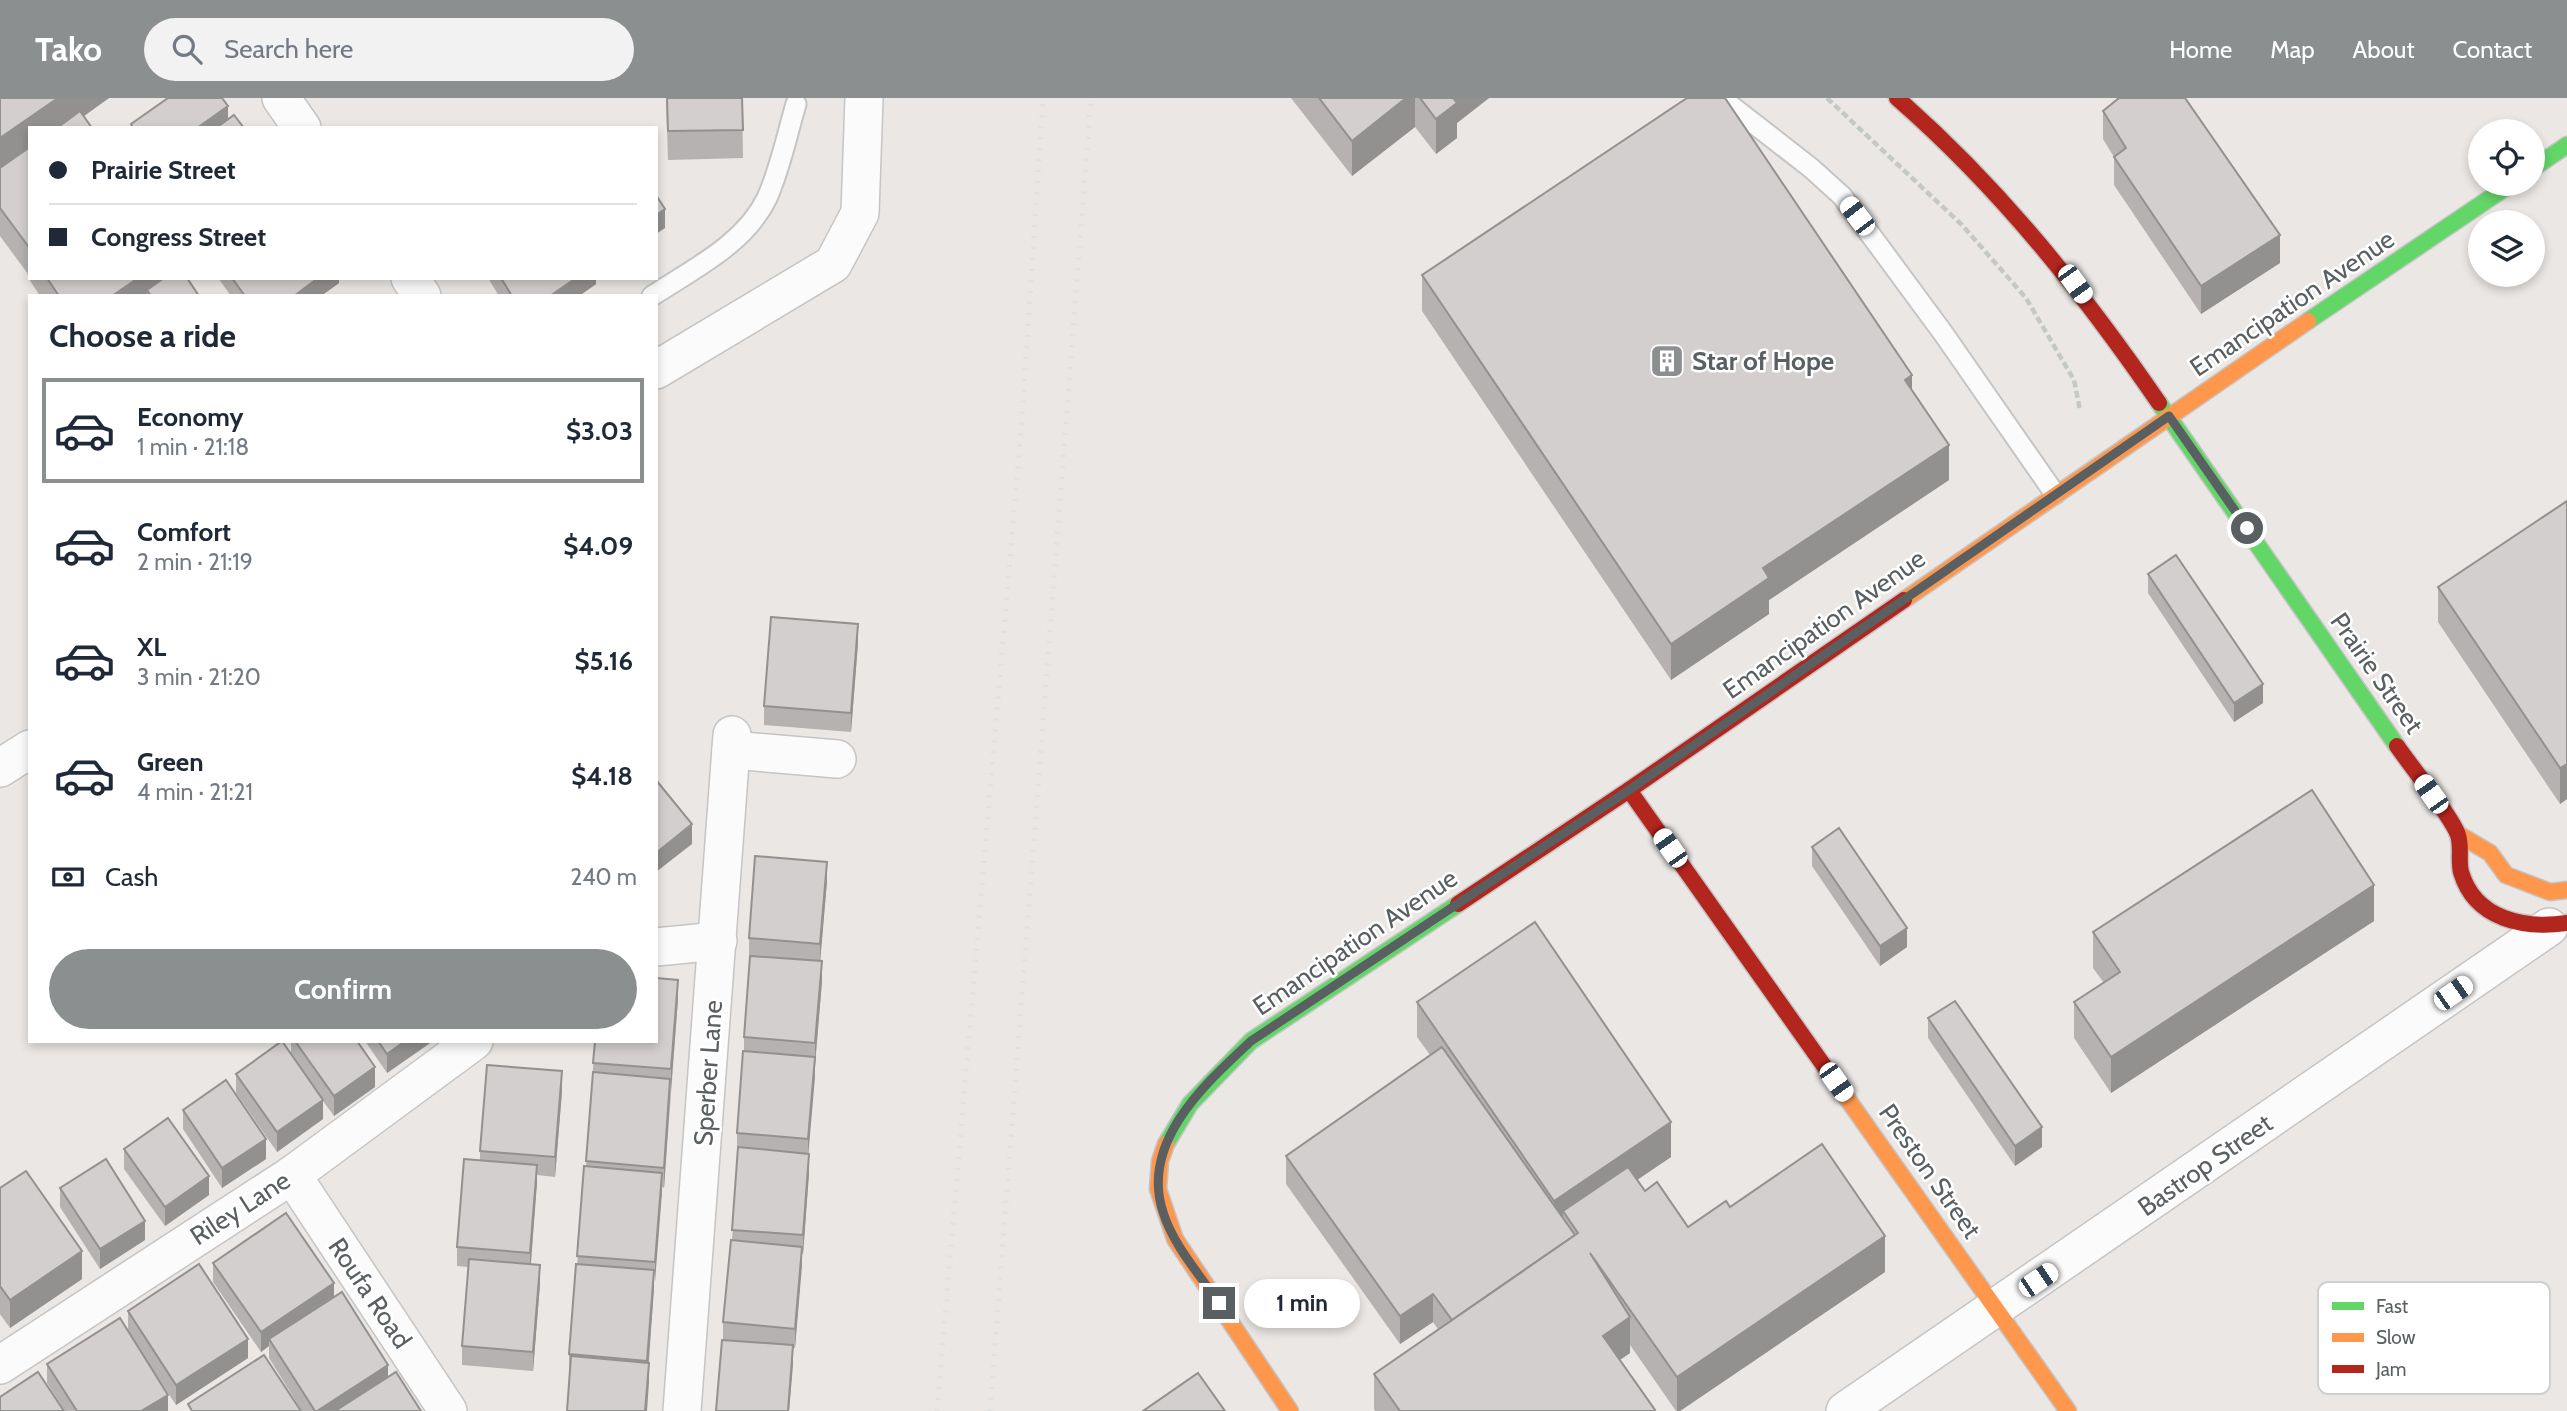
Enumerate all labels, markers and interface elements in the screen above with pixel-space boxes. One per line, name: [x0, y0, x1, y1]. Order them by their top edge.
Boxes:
search box: [144, 18, 634, 81]
text: Tako: [35, 29, 102, 69]
icon: search: [168, 30, 206, 68]
text: Search here: [224, 33, 353, 65]
text: Home: [2169, 35, 2232, 64]
text: Map: [2270, 35, 2315, 64]
text: About: [2353, 35, 2415, 64]
text: Contact: [2453, 35, 2532, 64]
map controls: [2468, 119, 2545, 287]
button: locate: [2468, 119, 2545, 196]
text: Prairie Street: [91, 154, 236, 186]
car: [1836, 193, 1879, 239]
button: layers: [2468, 210, 2545, 287]
text: Congress Street: [91, 221, 266, 253]
street label: Emancipation Avenue: [2184, 223, 2400, 383]
car: [2055, 261, 2096, 307]
text: Choose a ride: [49, 316, 236, 355]
building icon: Star of Hope: [1648, 342, 1686, 380]
place label: Star of Hope: [1692, 345, 1834, 377]
icon: car: [53, 399, 116, 462]
text: Economy: [137, 401, 243, 433]
text: $3.03: [566, 415, 633, 447]
text: 1 min · 21:18: [137, 433, 249, 461]
route start: [2231, 512, 2263, 544]
icon: car: [53, 514, 116, 577]
text: Comfort: [137, 516, 231, 548]
text: $4.09: [563, 530, 633, 562]
street label: Emancipation Avenue: [1717, 542, 1931, 706]
text: 2 min · 21:19: [137, 548, 253, 576]
street label: Prairie Street: [2324, 606, 2431, 740]
icon: car: [53, 629, 116, 692]
text: XL: [137, 631, 166, 663]
text: $5.16: [574, 645, 633, 677]
text: 3 min · 21:20: [137, 663, 261, 691]
icon: car: [53, 744, 116, 807]
text: Green: [137, 746, 204, 778]
text: $4.18: [571, 760, 633, 792]
car: [2411, 771, 2452, 817]
text: 4 min · 21:21: [137, 778, 253, 806]
car: [1650, 825, 1691, 871]
icon: cash: [49, 858, 87, 896]
text: Cash: [105, 861, 158, 893]
street label: Emancipation Avenue: [1247, 862, 1463, 1022]
text: 240 m: [570, 863, 637, 891]
button: Confirm: [49, 949, 637, 1029]
car: [2430, 972, 2477, 1014]
street label: Sperber Lane: [687, 999, 729, 1147]
car: [1816, 1059, 1857, 1105]
street label: Preston Street: [1872, 1098, 1988, 1245]
street label: Bastrop Street: [2132, 1107, 2279, 1223]
street label: Riley Lane: [184, 1164, 296, 1252]
street label: Roufa Road: [321, 1232, 419, 1354]
car: [2015, 1260, 2062, 1300]
callout: 1 min: [1244, 1278, 1359, 1328]
legend: [2318, 1282, 2550, 1394]
route end: [1203, 1287, 1235, 1319]
text: 1 min: [1276, 1289, 1328, 1317]
text: Fast: [2376, 1295, 2409, 1318]
text: Slow: [2376, 1326, 2416, 1349]
text: Jam: [2375, 1358, 2406, 1381]

